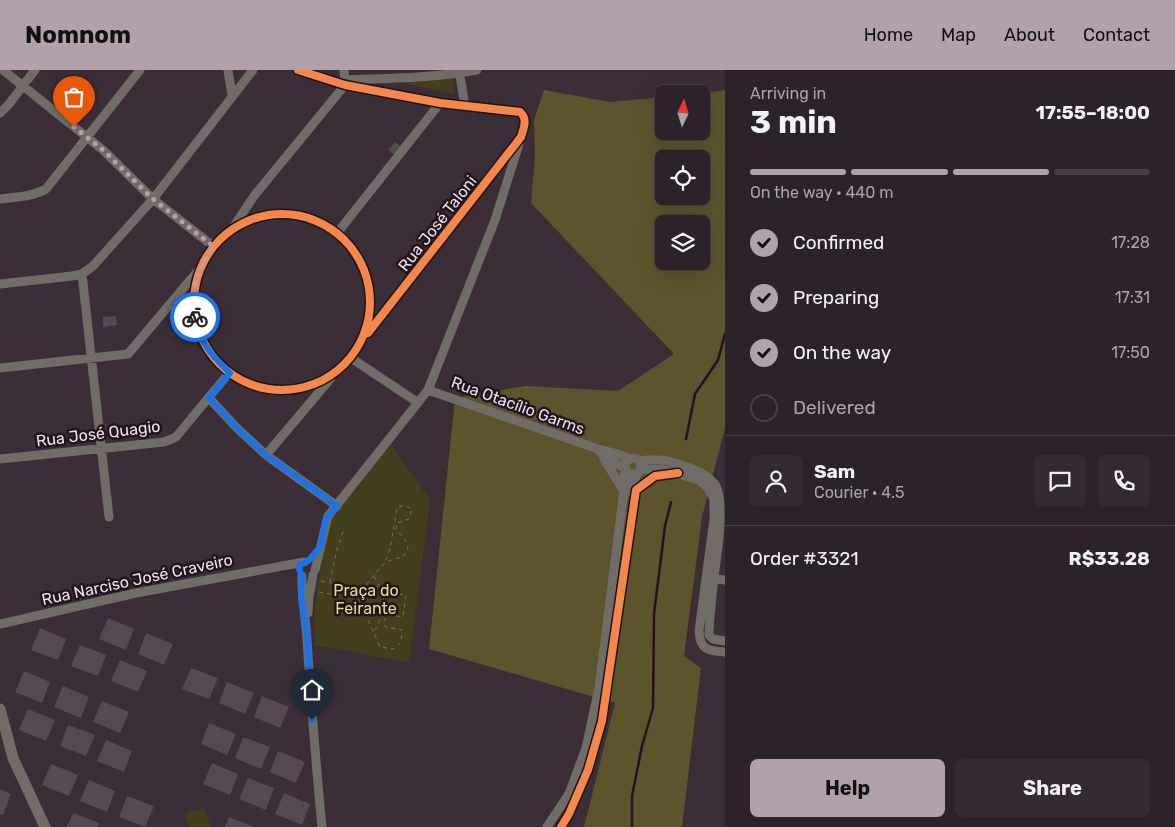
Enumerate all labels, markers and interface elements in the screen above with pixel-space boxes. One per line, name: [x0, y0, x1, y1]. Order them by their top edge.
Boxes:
text: Nomnom: [25, 21, 131, 49]
text: Home: [864, 24, 913, 46]
text: Map: [941, 24, 976, 46]
text: About: [1004, 24, 1055, 46]
text: Contact: [1083, 24, 1150, 46]
pin: [53, 76, 95, 127]
icon: bag: [60, 83, 88, 111]
text: Arriving in: [750, 84, 826, 103]
north arrow: [655, 85, 710, 140]
map controls: [655, 85, 710, 270]
text: 17:55–18:00: [1036, 101, 1150, 124]
text: 3 min: [750, 103, 837, 141]
button: locate: [655, 150, 710, 205]
street label: Rua José Taloni: [394, 172, 481, 275]
text: On the way · 440 m: [750, 183, 894, 202]
button: layers: [655, 215, 710, 270]
icon: check: [750, 229, 778, 257]
text: Confirmed: [793, 231, 884, 254]
text: 17:28: [1111, 233, 1150, 252]
icon: check: [750, 284, 778, 312]
text: Preparing: [793, 286, 879, 309]
text: 17:31: [1115, 288, 1150, 307]
courier: [170, 292, 220, 342]
icon: bike: [181, 303, 209, 331]
icon: check: [750, 339, 778, 367]
text: On the way: [793, 341, 891, 364]
text: 17:50: [1111, 343, 1150, 362]
street label: Rua Otacílio Garms: [449, 372, 587, 438]
text: Delivered: [793, 396, 876, 419]
street label: Rua José Quagio: [35, 416, 161, 451]
button: person: [750, 455, 802, 507]
button: chat: [1034, 455, 1086, 507]
button: phone: [1098, 455, 1150, 507]
text: Sam: [814, 460, 855, 483]
text: Courier · 4.5: [814, 483, 904, 502]
text: Order #3321: [750, 547, 859, 570]
text: R$33.28: [1069, 547, 1150, 570]
street label: Rua Narciso José Craveiro: [40, 550, 234, 609]
park label: Praça do Feirante: [333, 581, 399, 618]
pin: [291, 669, 333, 720]
icon: home: [298, 676, 326, 704]
button: Help: [750, 759, 945, 817]
button: Share: [955, 759, 1150, 817]

